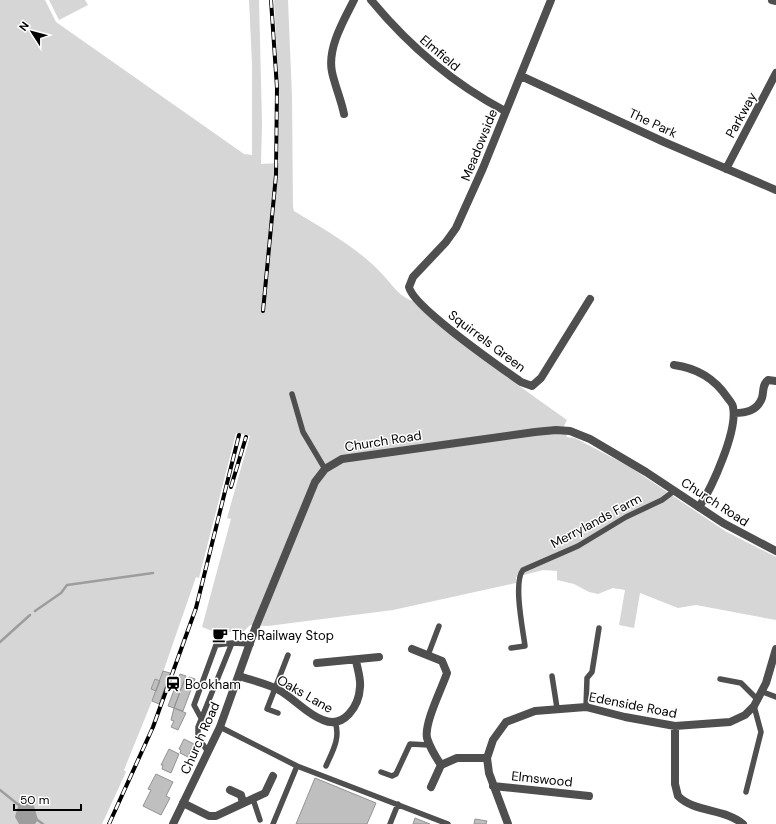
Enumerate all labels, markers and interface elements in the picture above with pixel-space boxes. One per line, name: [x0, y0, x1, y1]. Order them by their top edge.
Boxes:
north arrow: [12, 12, 52, 52]
text: N: [16, 19, 32, 33]
street label: Elmfield: [416, 31, 464, 75]
street label: Parkway: [722, 89, 760, 141]
street label: The Park: [626, 104, 680, 142]
street label: Meadowside: [457, 107, 501, 183]
street label: Squirrels Green: [445, 306, 529, 376]
street label: Church Road: [343, 427, 423, 455]
street label: Church Road: [678, 474, 752, 530]
street label: Merrylands Farm: [548, 490, 644, 552]
cafe icon: The Railway Stop: [211, 626, 229, 644]
place label: The Railway Stop: [232, 627, 334, 644]
street label: Oaks Lane: [274, 671, 336, 717]
station icon: Bookham: [164, 675, 182, 693]
place label: Bookham: [185, 676, 241, 693]
street label: Edenside Road: [588, 688, 678, 722]
street label: Church Road: [176, 699, 224, 777]
street label: Elmswood: [511, 767, 573, 791]
scale bar: [14, 786, 81, 812]
text: 50 m: [20, 792, 49, 808]

